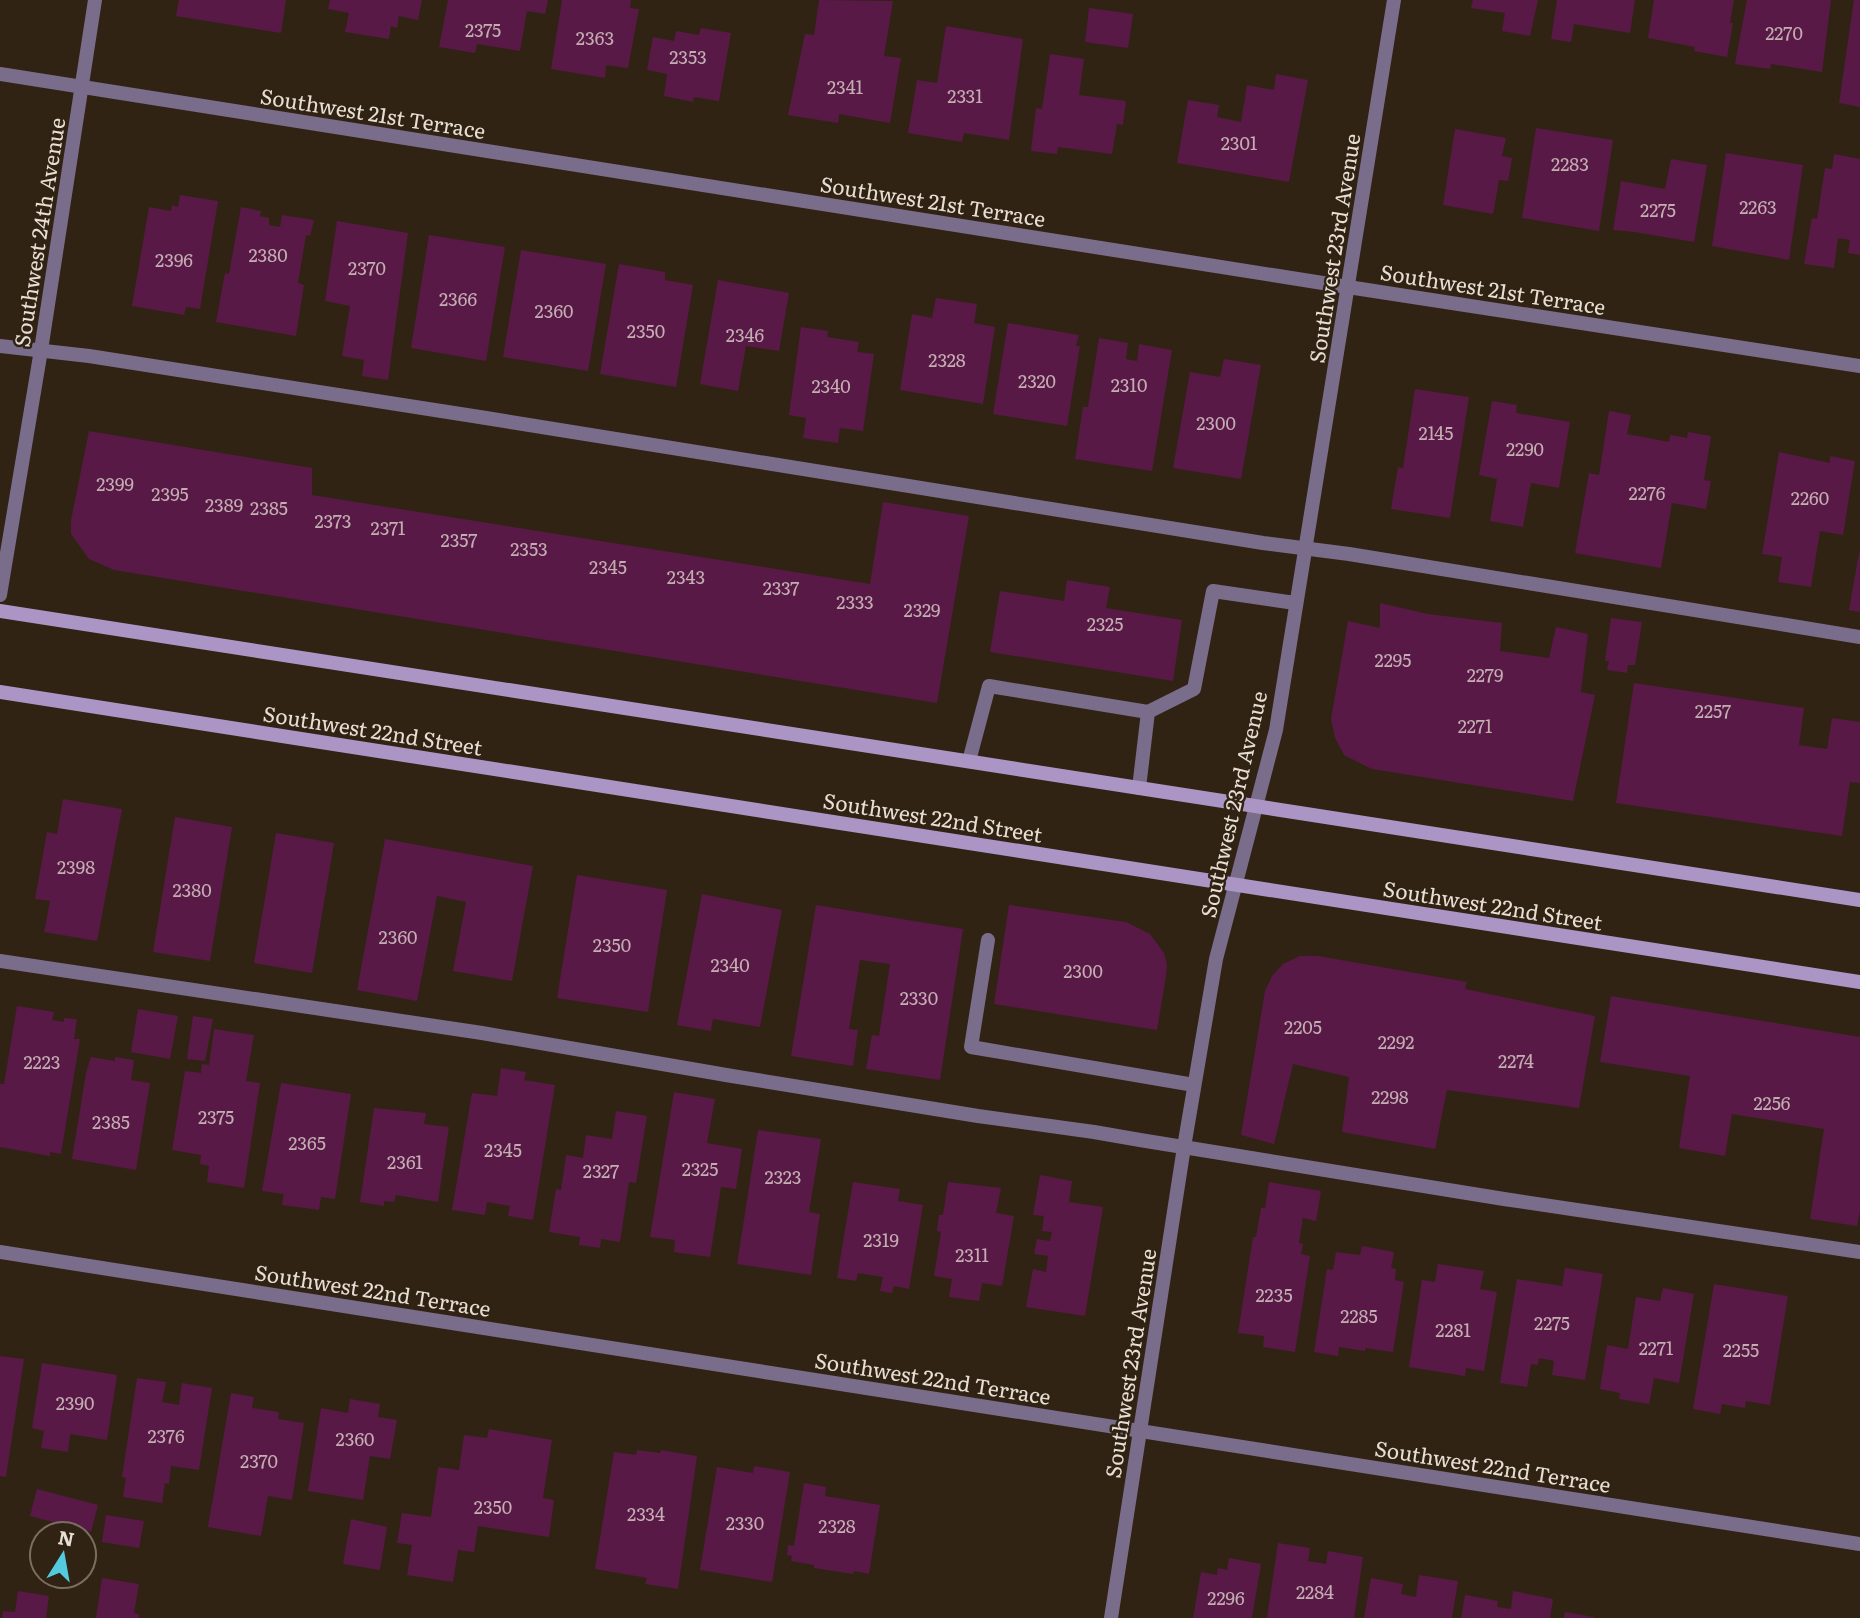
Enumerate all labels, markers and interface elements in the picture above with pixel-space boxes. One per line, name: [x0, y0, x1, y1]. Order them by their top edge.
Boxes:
house number: 2375: [465, 16, 501, 43]
house number: 2270: [1765, 19, 1803, 46]
house number: 2363: [576, 24, 614, 51]
house number: 2353: [669, 43, 707, 70]
house number: 2341: [827, 73, 863, 100]
street label: Southwest 21st Terrace: [258, 79, 488, 145]
house number: 2331: [947, 82, 983, 109]
street label: Southwest 24th Avenue: [5, 115, 71, 349]
house number: 2301: [1221, 129, 1257, 156]
street label: Southwest 23rd Avenue: [1300, 131, 1366, 365]
house number: 2283: [1551, 150, 1589, 177]
street label: Southwest 21st Terrace: [818, 167, 1048, 233]
house number: 2263: [1739, 193, 1777, 220]
house number: 2275: [1640, 196, 1676, 223]
house number: 2380: [248, 241, 288, 268]
house number: 2396: [155, 246, 193, 273]
house number: 2370: [348, 254, 386, 281]
street label: Southwest 21st Terrace: [1378, 255, 1608, 321]
house number: 2366: [439, 285, 477, 312]
house number: 2360: [535, 297, 573, 324]
house number: 2350: [627, 317, 665, 344]
house number: 2346: [726, 321, 765, 348]
house number: 2328: [928, 346, 966, 373]
house number: 2320: [1018, 367, 1056, 394]
house number: 2310: [1111, 371, 1147, 398]
house number: 2340: [811, 372, 851, 399]
house number: 2300: [1196, 409, 1236, 436]
house number: 2145: [1419, 419, 1453, 446]
house number: 2290: [1506, 435, 1544, 462]
house number: 2399: [96, 470, 134, 497]
house number: 2276: [1629, 479, 1666, 506]
house number: 2395: [151, 480, 189, 507]
house number: 2260: [1791, 484, 1829, 511]
house number: 2389: [205, 491, 243, 518]
house number: 2385: [250, 494, 288, 521]
house number: 2373: [314, 507, 352, 534]
house number: 2371: [371, 514, 405, 541]
house number: 2357: [441, 526, 477, 553]
house number: 2353: [510, 535, 548, 562]
house number: 2345: [589, 553, 627, 580]
house number: 2343: [667, 563, 705, 590]
house number: 2337: [763, 574, 799, 601]
house number: 2333: [836, 588, 874, 615]
house number: 2329: [904, 596, 940, 623]
house number: 2325: [1087, 610, 1123, 637]
house number: 2295: [1375, 646, 1411, 673]
house number: 2279: [1467, 661, 1503, 688]
street label: Southwest 23rd Avenue: [1191, 687, 1273, 920]
street label: Southwest 22nd Street: [261, 696, 485, 762]
house number: 2257: [1695, 697, 1731, 724]
house number: 2271: [1458, 712, 1492, 739]
street label: Southwest 22nd Street: [821, 783, 1045, 849]
house number: 2398: [57, 853, 95, 880]
street label: Southwest 22nd Street: [1381, 871, 1605, 937]
house number: 2380: [172, 876, 212, 903]
house number: 2360: [379, 923, 417, 950]
house number: 2350: [593, 931, 631, 958]
house number: 2340: [710, 951, 750, 978]
house number: 2300: [1063, 957, 1103, 984]
house number: 2330: [900, 984, 938, 1011]
house number: 2205: [1284, 1013, 1322, 1040]
house number: 2292: [1378, 1028, 1414, 1055]
house number: 2274: [1498, 1047, 1534, 1074]
house number: 2223: [23, 1048, 61, 1075]
house number: 2298: [1371, 1083, 1409, 1110]
house number: 2256: [1753, 1089, 1791, 1116]
house number: 2375: [198, 1103, 234, 1130]
house number: 2385: [92, 1108, 130, 1135]
house number: 2365: [288, 1129, 326, 1156]
house number: 2345: [484, 1136, 522, 1163]
house number: 2361: [387, 1148, 423, 1175]
house number: 2325: [682, 1155, 718, 1182]
house number: 2327: [583, 1157, 619, 1184]
house number: 2323: [764, 1163, 802, 1190]
house number: 2319: [863, 1226, 899, 1253]
house number: 2311: [955, 1241, 989, 1268]
street label: Southwest 23rd Avenue: [1096, 1246, 1162, 1480]
street label: Southwest 22nd Terrace: [253, 1255, 493, 1323]
house number: 2235: [1255, 1281, 1293, 1308]
house number: 2285: [1340, 1302, 1378, 1329]
house number: 2275: [1534, 1309, 1570, 1336]
house number: 2281: [1435, 1316, 1471, 1343]
house number: 2271: [1639, 1334, 1673, 1361]
house number: 2255: [1723, 1336, 1759, 1363]
street label: Southwest 22nd Terrace: [813, 1343, 1053, 1411]
house number: 2390: [56, 1389, 94, 1416]
house number: 2376: [147, 1422, 185, 1449]
house number: 2360: [336, 1425, 374, 1452]
street label: Southwest 22nd Terrace: [1373, 1431, 1613, 1499]
house number: 2370: [240, 1447, 278, 1474]
house number: 2350: [474, 1493, 512, 1520]
house number: 2334: [627, 1500, 665, 1527]
house number: 2330: [726, 1509, 764, 1536]
house number: 2328: [818, 1512, 856, 1539]
north arrow: [28, 1520, 98, 1590]
text: N: [56, 1522, 77, 1553]
house number: 2284: [1296, 1578, 1334, 1605]
house number: 2296: [1207, 1584, 1245, 1611]

